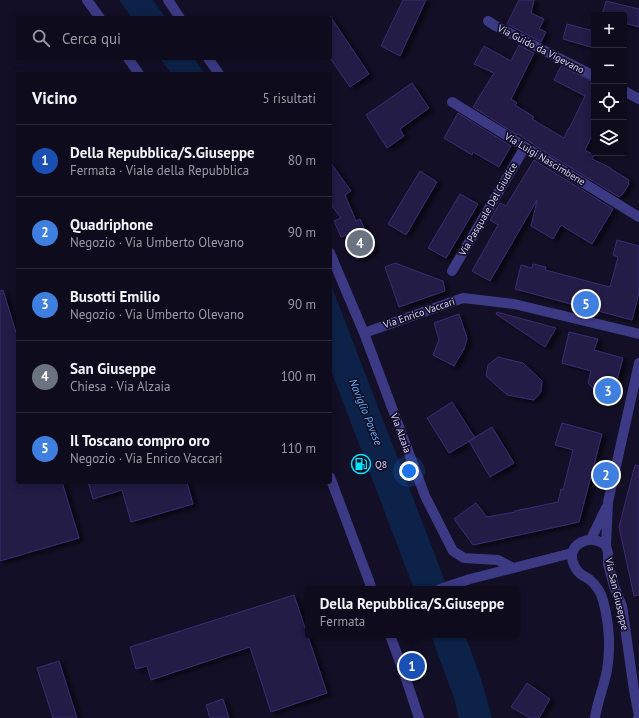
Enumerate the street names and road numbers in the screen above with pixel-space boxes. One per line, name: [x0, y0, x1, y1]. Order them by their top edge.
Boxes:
street label: Via Guido da Vigevano: [495, 21, 586, 76]
street label: Via Luigi Nascimbene: [501, 129, 588, 188]
street label: Via Pasquale Del Giudice: [455, 160, 520, 259]
street label: Via Enrico Vaccari: [381, 295, 457, 332]
street label: Via Alzaia: [387, 410, 414, 455]
street label: Via San Giuseppe: [602, 556, 632, 631]

